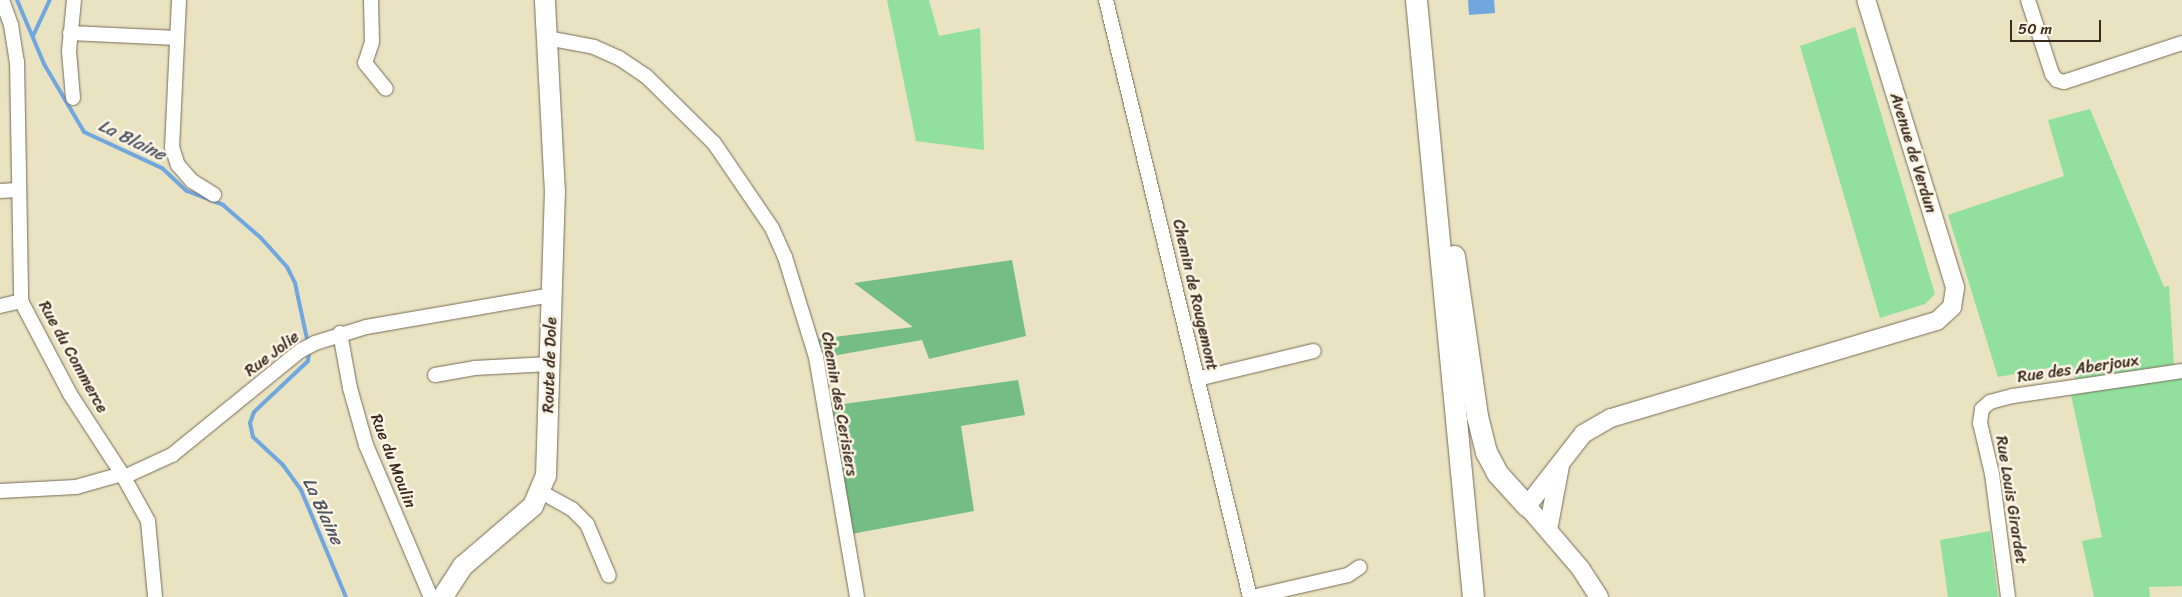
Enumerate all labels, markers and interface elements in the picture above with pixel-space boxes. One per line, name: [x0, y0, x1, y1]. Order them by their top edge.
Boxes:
scale bar: [2012, 10, 2103, 42]
text: 50 m: [2018, 16, 2052, 42]
street label: Avenue de Verdun: [1886, 91, 1940, 215]
water label: La Blaine: [95, 115, 169, 165]
street label: Chemin de Rougemont: [1168, 217, 1222, 373]
street label: Rue du Commerce: [34, 298, 112, 416]
street label: Route de Dole: [539, 316, 561, 414]
street label: Rue Jolie: [241, 327, 303, 381]
street label: Chemin des Cerisiers: [817, 330, 861, 478]
street label: Rue des Aberjoux: [2016, 351, 2140, 387]
street label: Rue du Moulin: [366, 411, 420, 511]
street label: Rue Louis Girardet: [1991, 435, 2031, 565]
water label: La Blaine: [298, 474, 348, 548]

